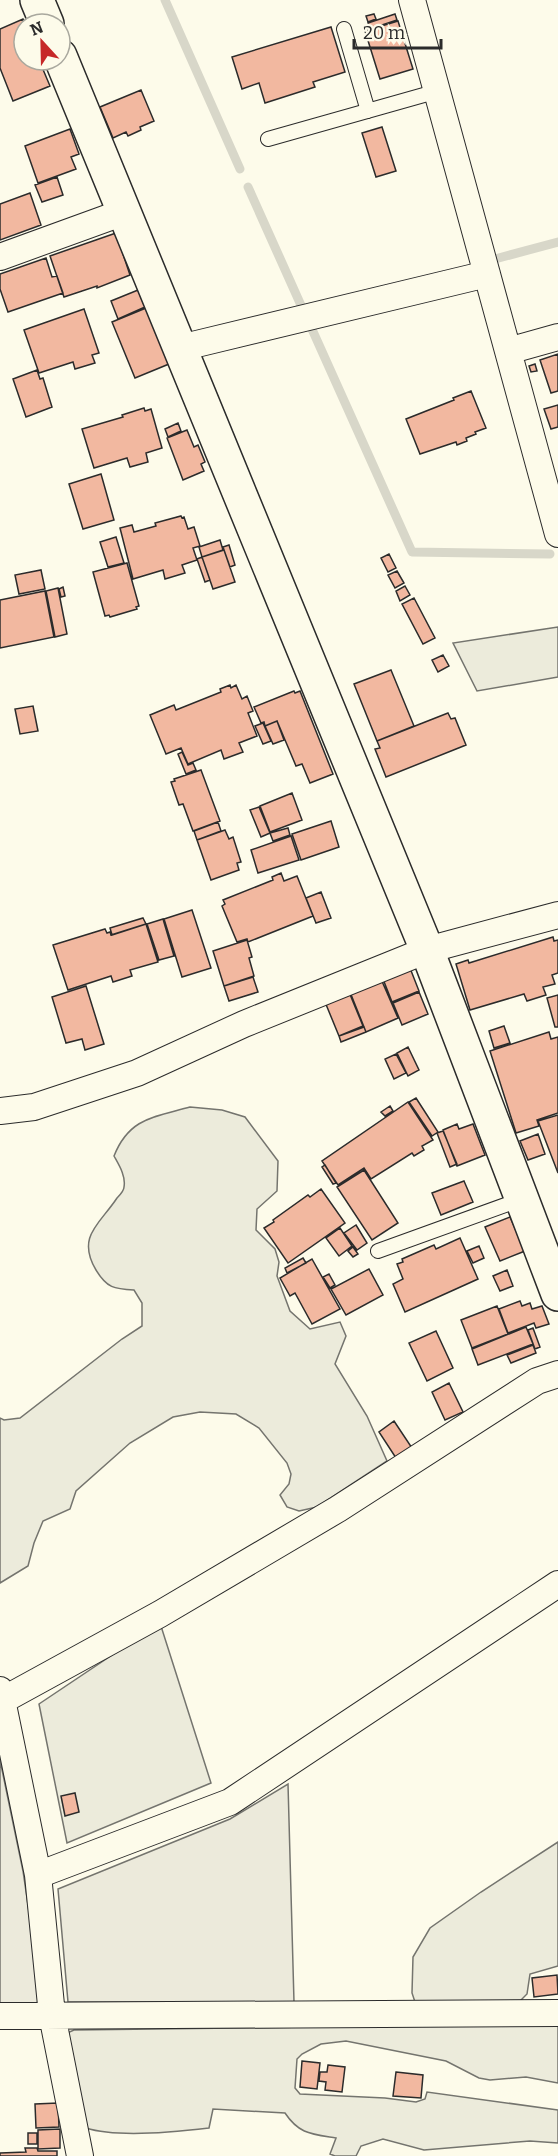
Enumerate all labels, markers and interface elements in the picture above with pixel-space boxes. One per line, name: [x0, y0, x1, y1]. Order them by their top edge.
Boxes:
north arrow: [12, 12, 72, 72]
scale bar: [354, 12, 441, 50]
text: N: [27, 17, 46, 40]
text: 20 m: [363, 22, 405, 44]

